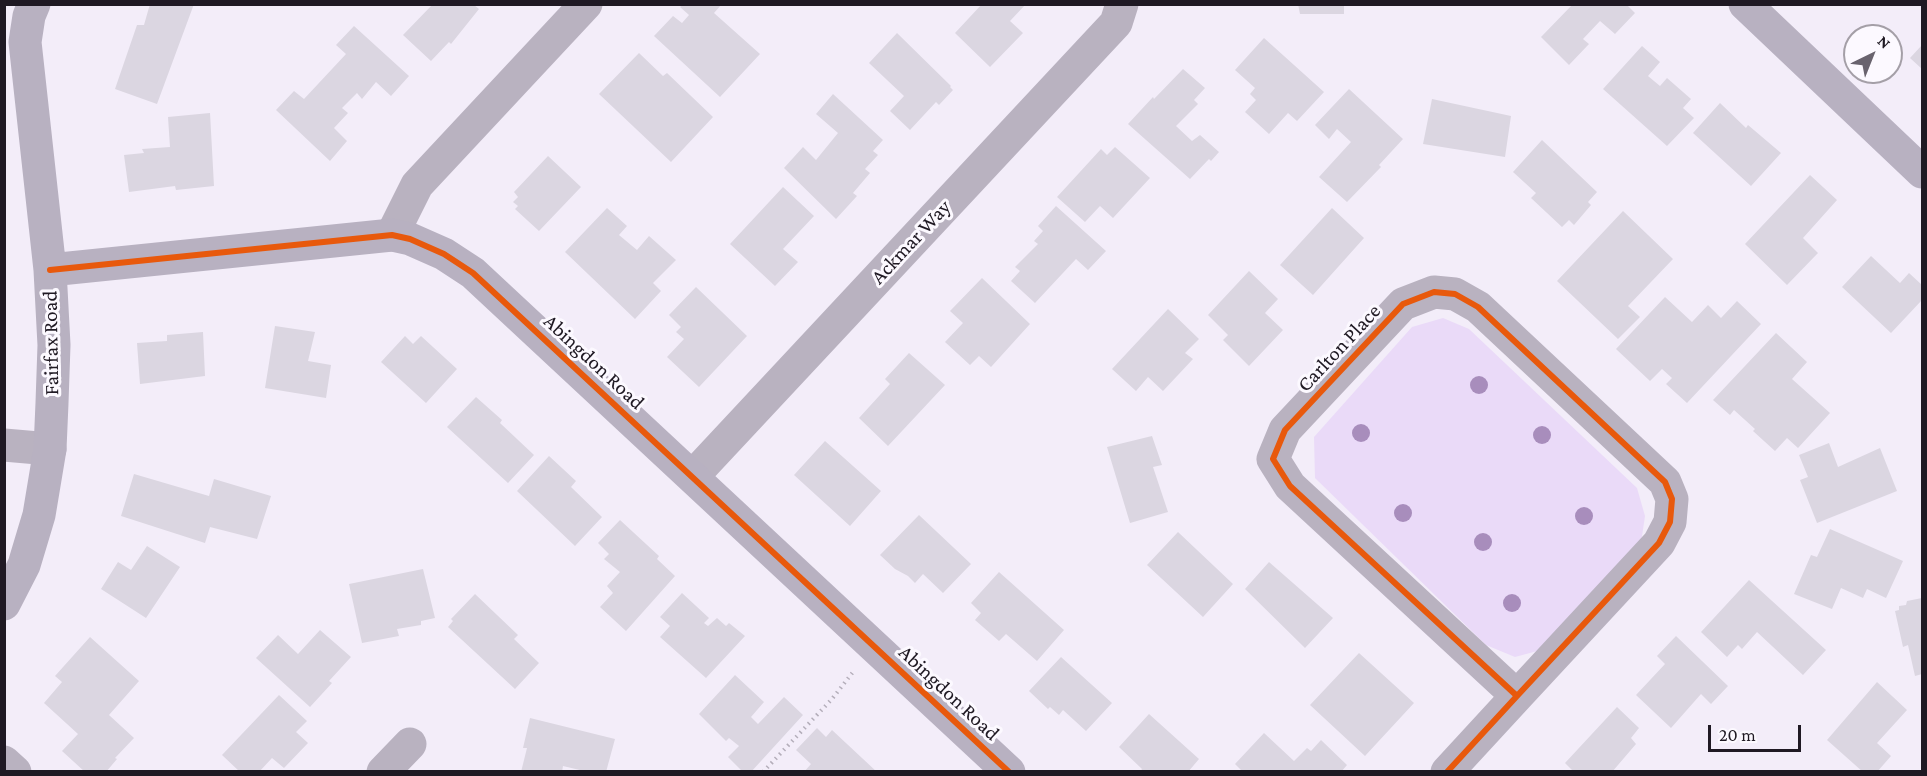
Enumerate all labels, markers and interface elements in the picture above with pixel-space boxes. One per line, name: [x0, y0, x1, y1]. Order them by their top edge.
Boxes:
north arrow: [1843, 24, 1903, 84]
text: N: [1874, 32, 1894, 52]
street label: Ackmar Way: [866, 195, 956, 289]
street label: Fairfax Road: [37, 290, 65, 396]
street label: Carlton Place: [1292, 299, 1386, 397]
street label: Abingdon Road: [538, 309, 650, 415]
street label: Abingdon Road: [893, 640, 1005, 746]
scale bar: [1711, 713, 1804, 751]
text: 20 m: [1719, 725, 1756, 745]

